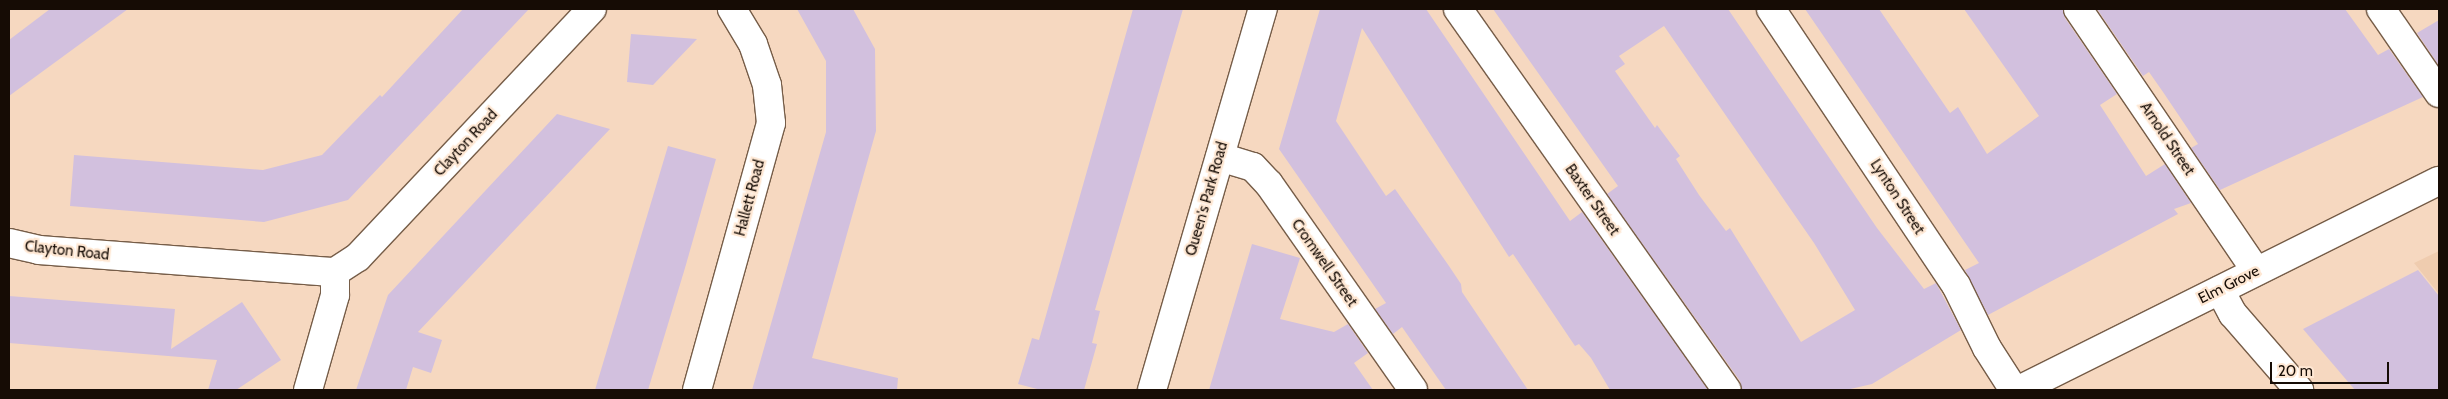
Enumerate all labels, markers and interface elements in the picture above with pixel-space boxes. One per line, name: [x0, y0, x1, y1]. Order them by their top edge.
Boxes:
street label: Arnold Street: [2136, 99, 2198, 179]
street label: Clayton Road: [431, 106, 501, 180]
street label: Queen's Park Road: [1182, 140, 1232, 258]
street label: Lynton Street: [1866, 156, 1928, 238]
street label: Hallett Road: [731, 158, 769, 238]
street label: Baxter Street: [1561, 161, 1623, 239]
street label: Cromwell Street: [1287, 216, 1361, 310]
street label: Clayton Road: [24, 238, 110, 264]
street label: Elm Grove: [2196, 262, 2262, 308]
scale bar: [2273, 352, 2392, 384]
text: 20 m: [2278, 362, 2313, 380]

